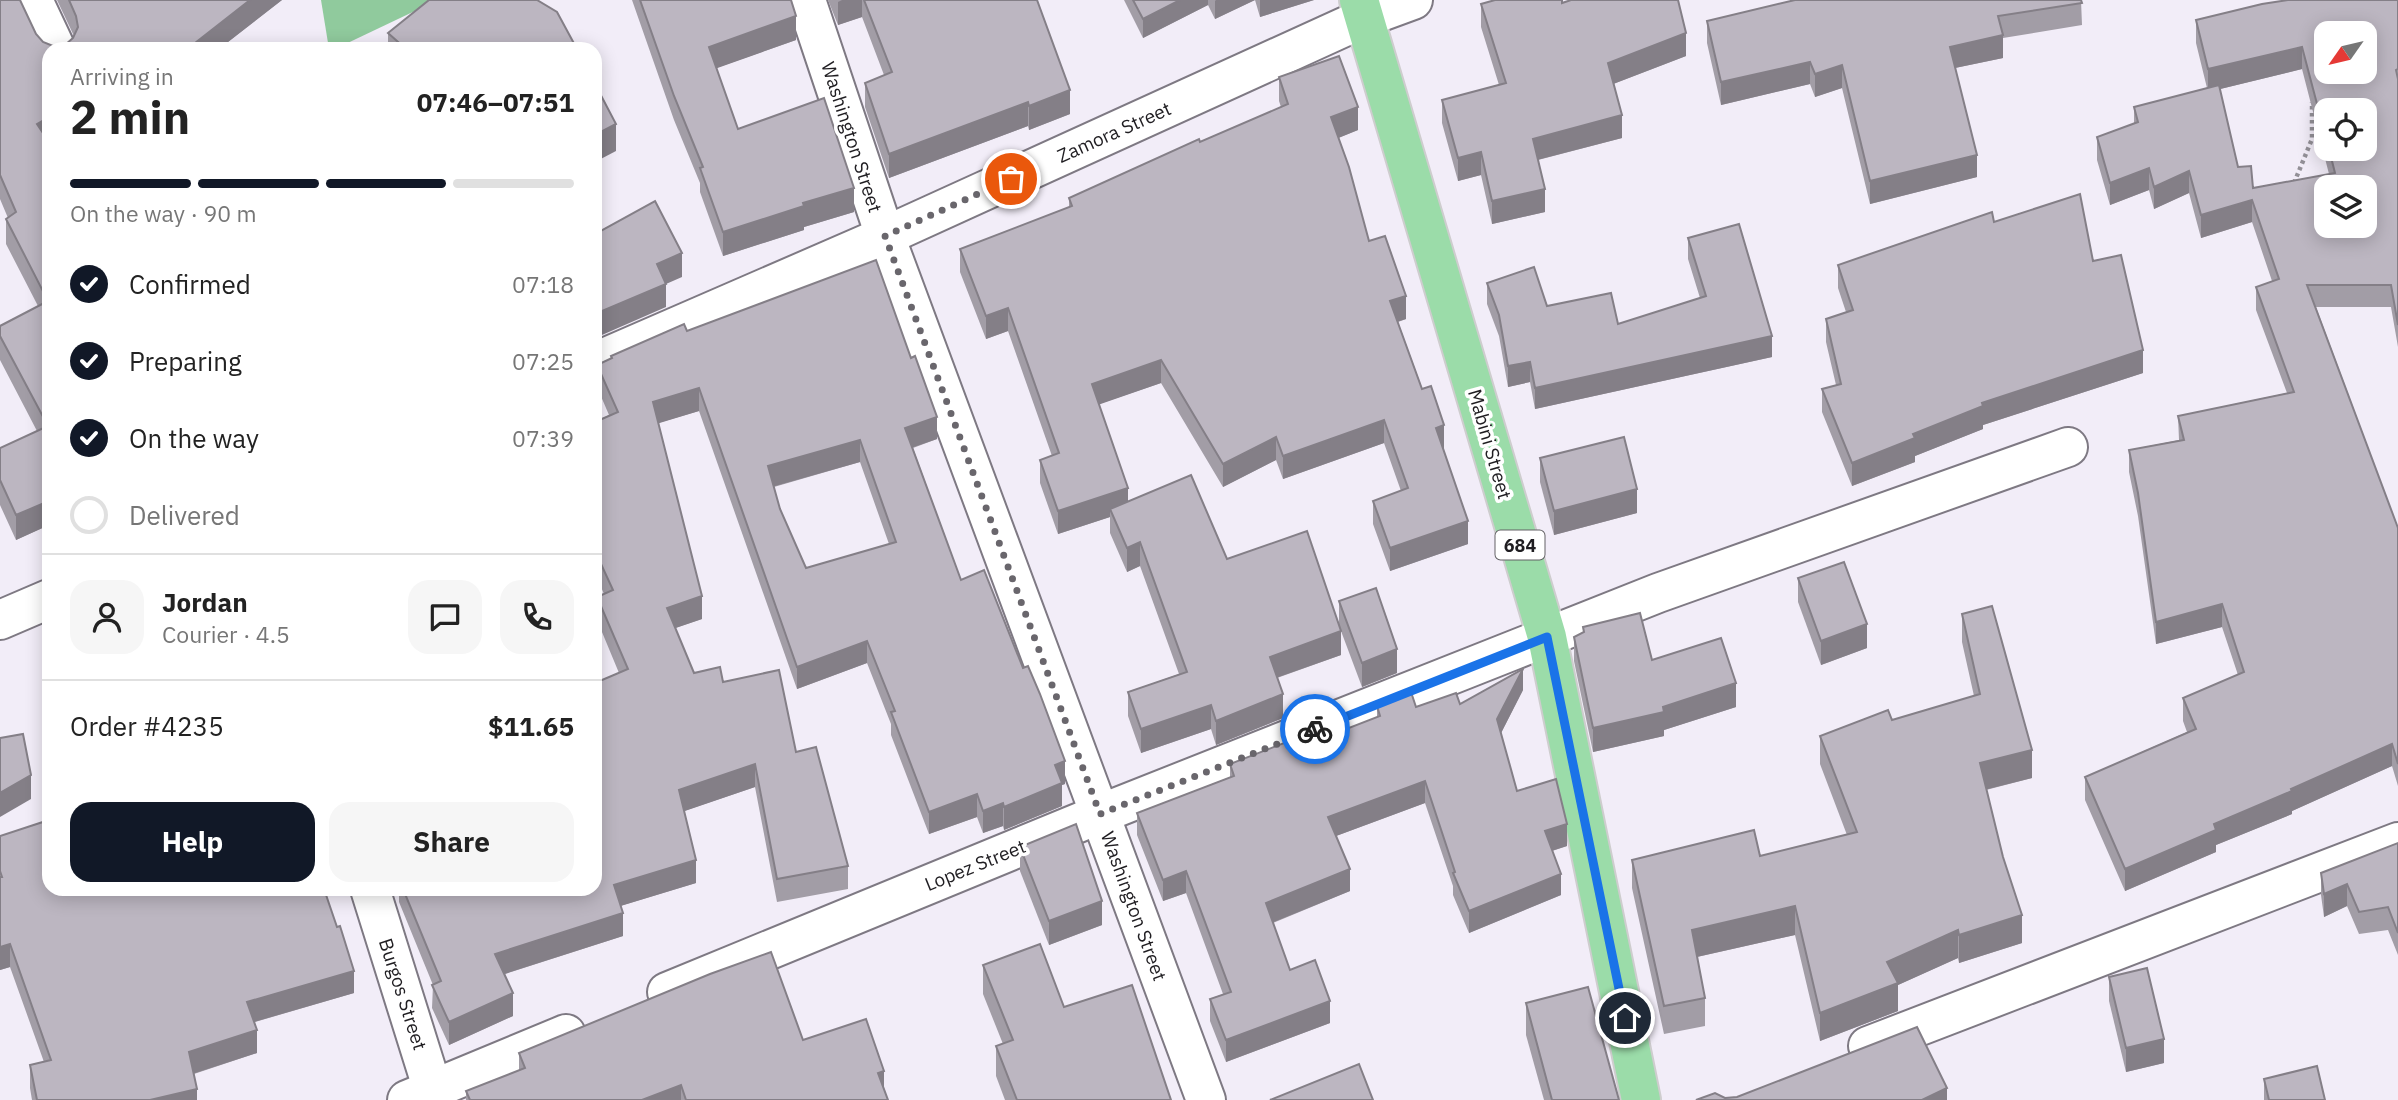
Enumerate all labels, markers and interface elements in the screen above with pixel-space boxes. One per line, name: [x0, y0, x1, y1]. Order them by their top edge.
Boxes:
north arrow: [2314, 21, 2376, 84]
map controls: [2314, 21, 2377, 238]
street label: Washington Street: [816, 59, 888, 215]
text: Arriving in: [70, 61, 174, 91]
text: 07:46–07:51: [417, 85, 574, 119]
text: 2 min: [70, 87, 190, 147]
street label: Zamora Street: [1053, 96, 1175, 168]
button: locate: [2314, 98, 2377, 161]
pin: [981, 149, 1041, 209]
icon: bag: [992, 160, 1030, 198]
button: layers: [2314, 175, 2377, 238]
text: On the way · 90 m: [70, 198, 257, 228]
icon: check: [70, 265, 108, 303]
text: Confirmed: [129, 267, 251, 301]
text: 07:18: [512, 269, 574, 299]
icon: check: [70, 342, 108, 380]
text: Preparing: [129, 344, 242, 378]
text: 07:25: [512, 346, 574, 376]
street label: Mabini Street: [1463, 386, 1517, 502]
icon: check: [70, 419, 108, 457]
text: On the way: [129, 421, 259, 455]
text: 07:39: [512, 423, 574, 453]
text: Delivered: [129, 498, 240, 532]
road number: 684: [1496, 530, 1544, 560]
button: person: [70, 580, 144, 654]
button: chat: [408, 580, 482, 654]
button: phone: [500, 580, 574, 654]
text: Jordan: [162, 585, 248, 619]
text: Courier · 4.5: [162, 619, 290, 649]
courier: [1280, 694, 1350, 764]
text: Order #4235: [70, 709, 224, 743]
text: $11.65: [488, 709, 574, 743]
icon: bike: [1296, 710, 1334, 748]
button: Help: [70, 802, 315, 882]
button: Share: [329, 802, 574, 882]
street label: Washington Street: [1096, 828, 1172, 984]
street label: Lopez Street: [921, 834, 1029, 896]
street label: Burgos Street: [374, 935, 432, 1053]
pin: [1595, 988, 1655, 1048]
icon: home: [1606, 999, 1644, 1037]

